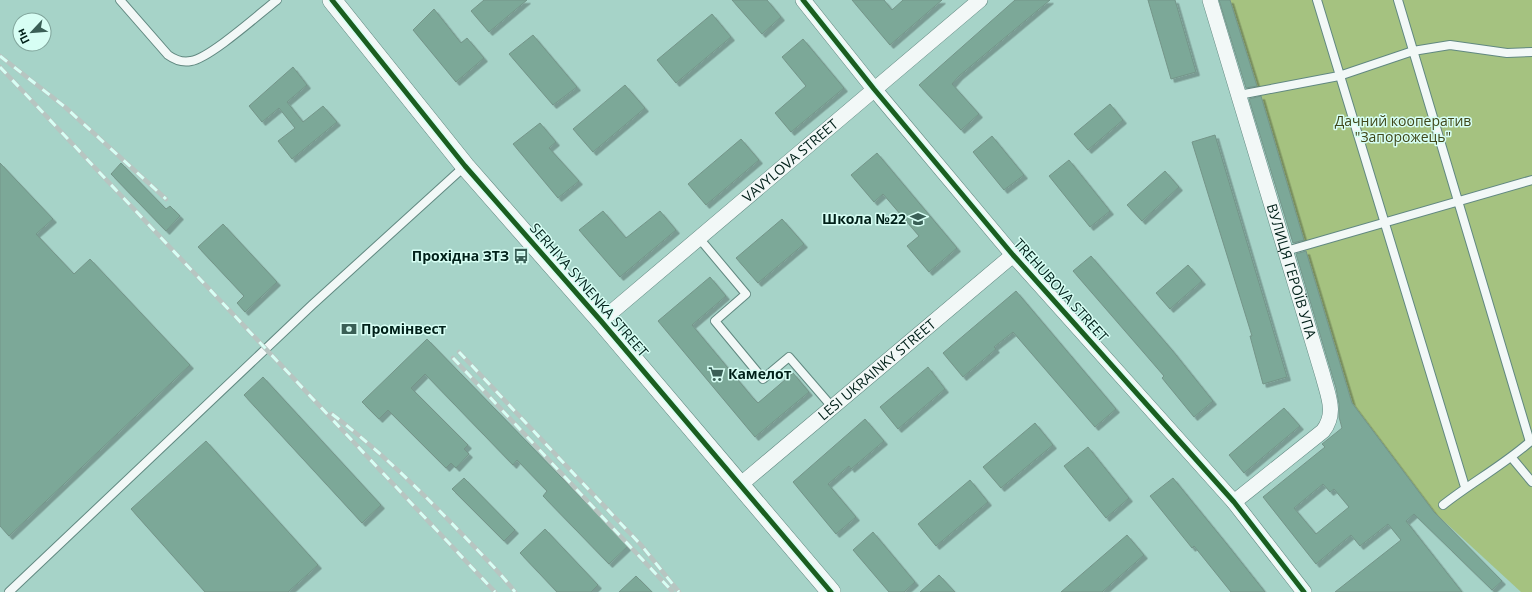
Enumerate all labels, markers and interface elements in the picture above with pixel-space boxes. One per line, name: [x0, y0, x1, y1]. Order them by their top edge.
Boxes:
north arrow: [12, 12, 52, 52]
text: Пн: [12, 26, 33, 47]
park label: Дачний кооператив "Запорожець": [1335, 111, 1471, 146]
street label: VAVYLOVA STREET: [738, 114, 842, 206]
street label: ВУЛИЦЯ ГЕРОЇВ УПА: [1263, 201, 1321, 341]
place label: Школа №22: [822, 209, 906, 228]
school or university icon: Школа №22: [909, 210, 927, 228]
street label: SERHIYA SYNENKA STREET: [526, 219, 653, 361]
street label: TREHUBOVA STREET: [1010, 234, 1113, 346]
place label: Прохідна ЗТЗ: [412, 246, 509, 265]
bus stop icon: Прохідна ЗТЗ: [512, 247, 530, 265]
street label: LESI UKRAINKY STREET: [814, 314, 940, 424]
place label: Промінвест: [361, 319, 447, 338]
bank icon: Промінвест: [340, 320, 358, 338]
place label: Камелот: [728, 364, 792, 383]
supermarket icon: Камелот: [707, 365, 725, 383]

